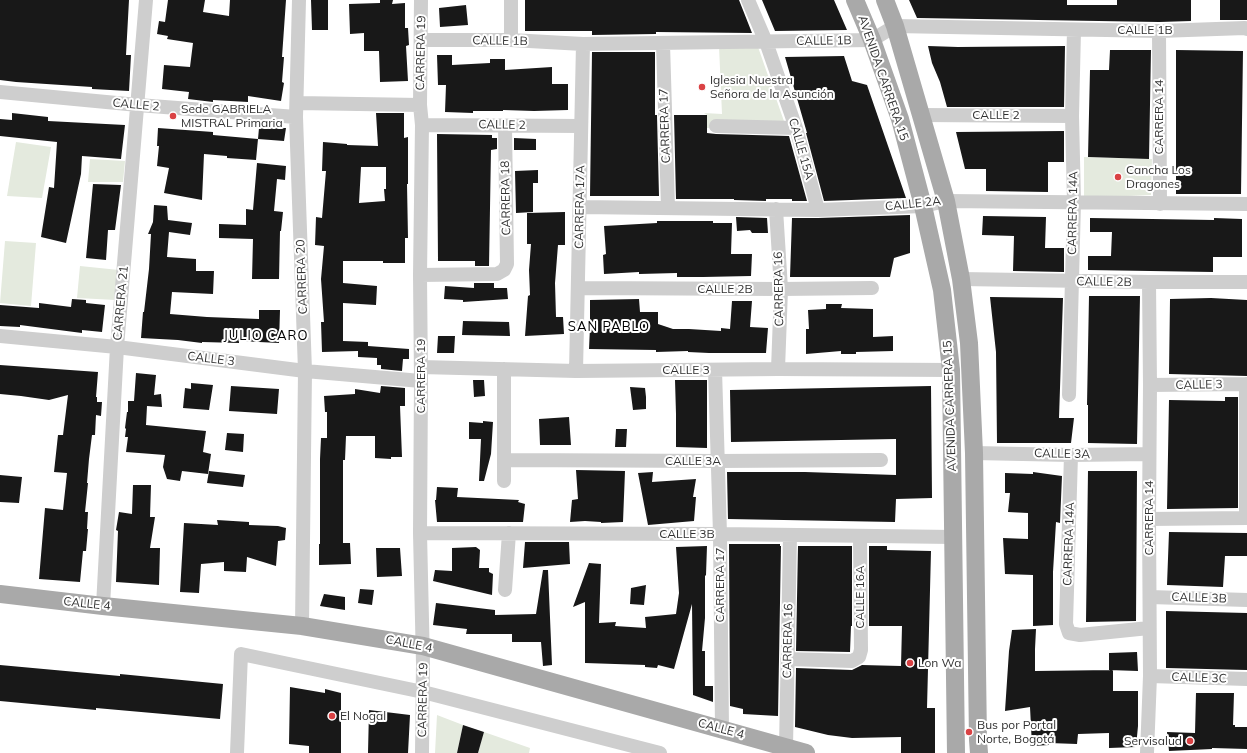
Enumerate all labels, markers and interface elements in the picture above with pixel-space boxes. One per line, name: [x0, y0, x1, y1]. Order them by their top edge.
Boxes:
street label: AVENIDA CARRERA 15: [855, 14, 911, 142]
street label: CARRERA 19: [413, 15, 429, 91]
street label: CALLE 1B: [1117, 23, 1173, 37]
street label: CALLE 1B: [472, 33, 528, 49]
street label: CALLE 1B: [796, 33, 852, 49]
place label: Iglesia Nuestra Señora de la Asunción: [710, 73, 834, 101]
street label: CARRERA 14: [1152, 80, 1166, 154]
marker: Iglesia Nuestra Señora de la Asunción: [697, 82, 707, 92]
street label: CARRERA 17: [656, 88, 674, 164]
street label: CALLE 2: [112, 96, 160, 114]
place label: Sede GABRIELA MISTRAL Primaria: [181, 102, 283, 130]
street label: CALLE 2: [972, 108, 1020, 122]
marker: Sede GABRIELA MISTRAL Primaria: [168, 111, 178, 121]
street label: CALLE 2: [478, 117, 526, 133]
street label: CALLE 15A: [785, 117, 817, 181]
street label: CARRERA 18: [498, 160, 514, 236]
place label: Cancha Los Dragones: [1126, 163, 1191, 191]
street label: CARRERA 17A: [572, 165, 588, 249]
street label: CARRERA 14A: [1065, 171, 1081, 255]
marker: Cancha Los Dragones: [1113, 172, 1123, 182]
street label: CALLE 2A: [884, 194, 942, 214]
street label: CARRERA 20: [293, 239, 311, 315]
street label: CARRERA 16: [771, 251, 787, 327]
street label: CARRERA 21: [111, 265, 131, 341]
street label: CALLE 2B: [1076, 274, 1132, 290]
street label: CALLE 2B: [697, 282, 753, 296]
district label: SAN PABLO: [568, 319, 650, 335]
district label: JULIO CARO: [224, 328, 308, 344]
street label: CARRERA 19: [414, 339, 428, 413]
street label: AVENIDA CARRERA 15: [941, 340, 959, 472]
street label: CALLE 3: [187, 349, 235, 369]
street label: CALLE 3: [662, 363, 710, 377]
street label: CALLE 3: [1175, 377, 1223, 393]
street label: CALLE 3A: [1034, 446, 1090, 462]
street label: CALLE 3A: [665, 454, 721, 468]
street label: CARRERA 14: [1142, 481, 1156, 555]
street label: CARRERA 14A: [1060, 502, 1078, 586]
street label: CALLE 3B: [659, 527, 715, 541]
street label: CARRERA 17: [713, 548, 727, 622]
street label: CALLE 16A: [853, 565, 867, 629]
street label: CALLE 3B: [1171, 590, 1227, 606]
street label: CALLE 4: [63, 594, 111, 614]
street label: CARRERA 16: [780, 603, 796, 679]
street label: CALLE 4: [384, 632, 434, 656]
place label: Lon Wa: [918, 656, 961, 670]
marker: Lon Wa: [905, 658, 915, 668]
street label: CARRERA 19: [415, 662, 431, 738]
street label: CALLE 3C: [1171, 670, 1227, 686]
place label: El Nogal: [340, 709, 386, 723]
marker: El Nogal: [327, 711, 337, 721]
street label: CALLE 4: [696, 716, 746, 742]
place label: Bus por Portal Norte, Bogotá: [977, 718, 1056, 746]
marker: Bus por Portal Norte, Bogotá: [964, 727, 974, 737]
place label: Servisalud: [1124, 734, 1182, 748]
marker: Servisalud: [1185, 736, 1195, 746]

